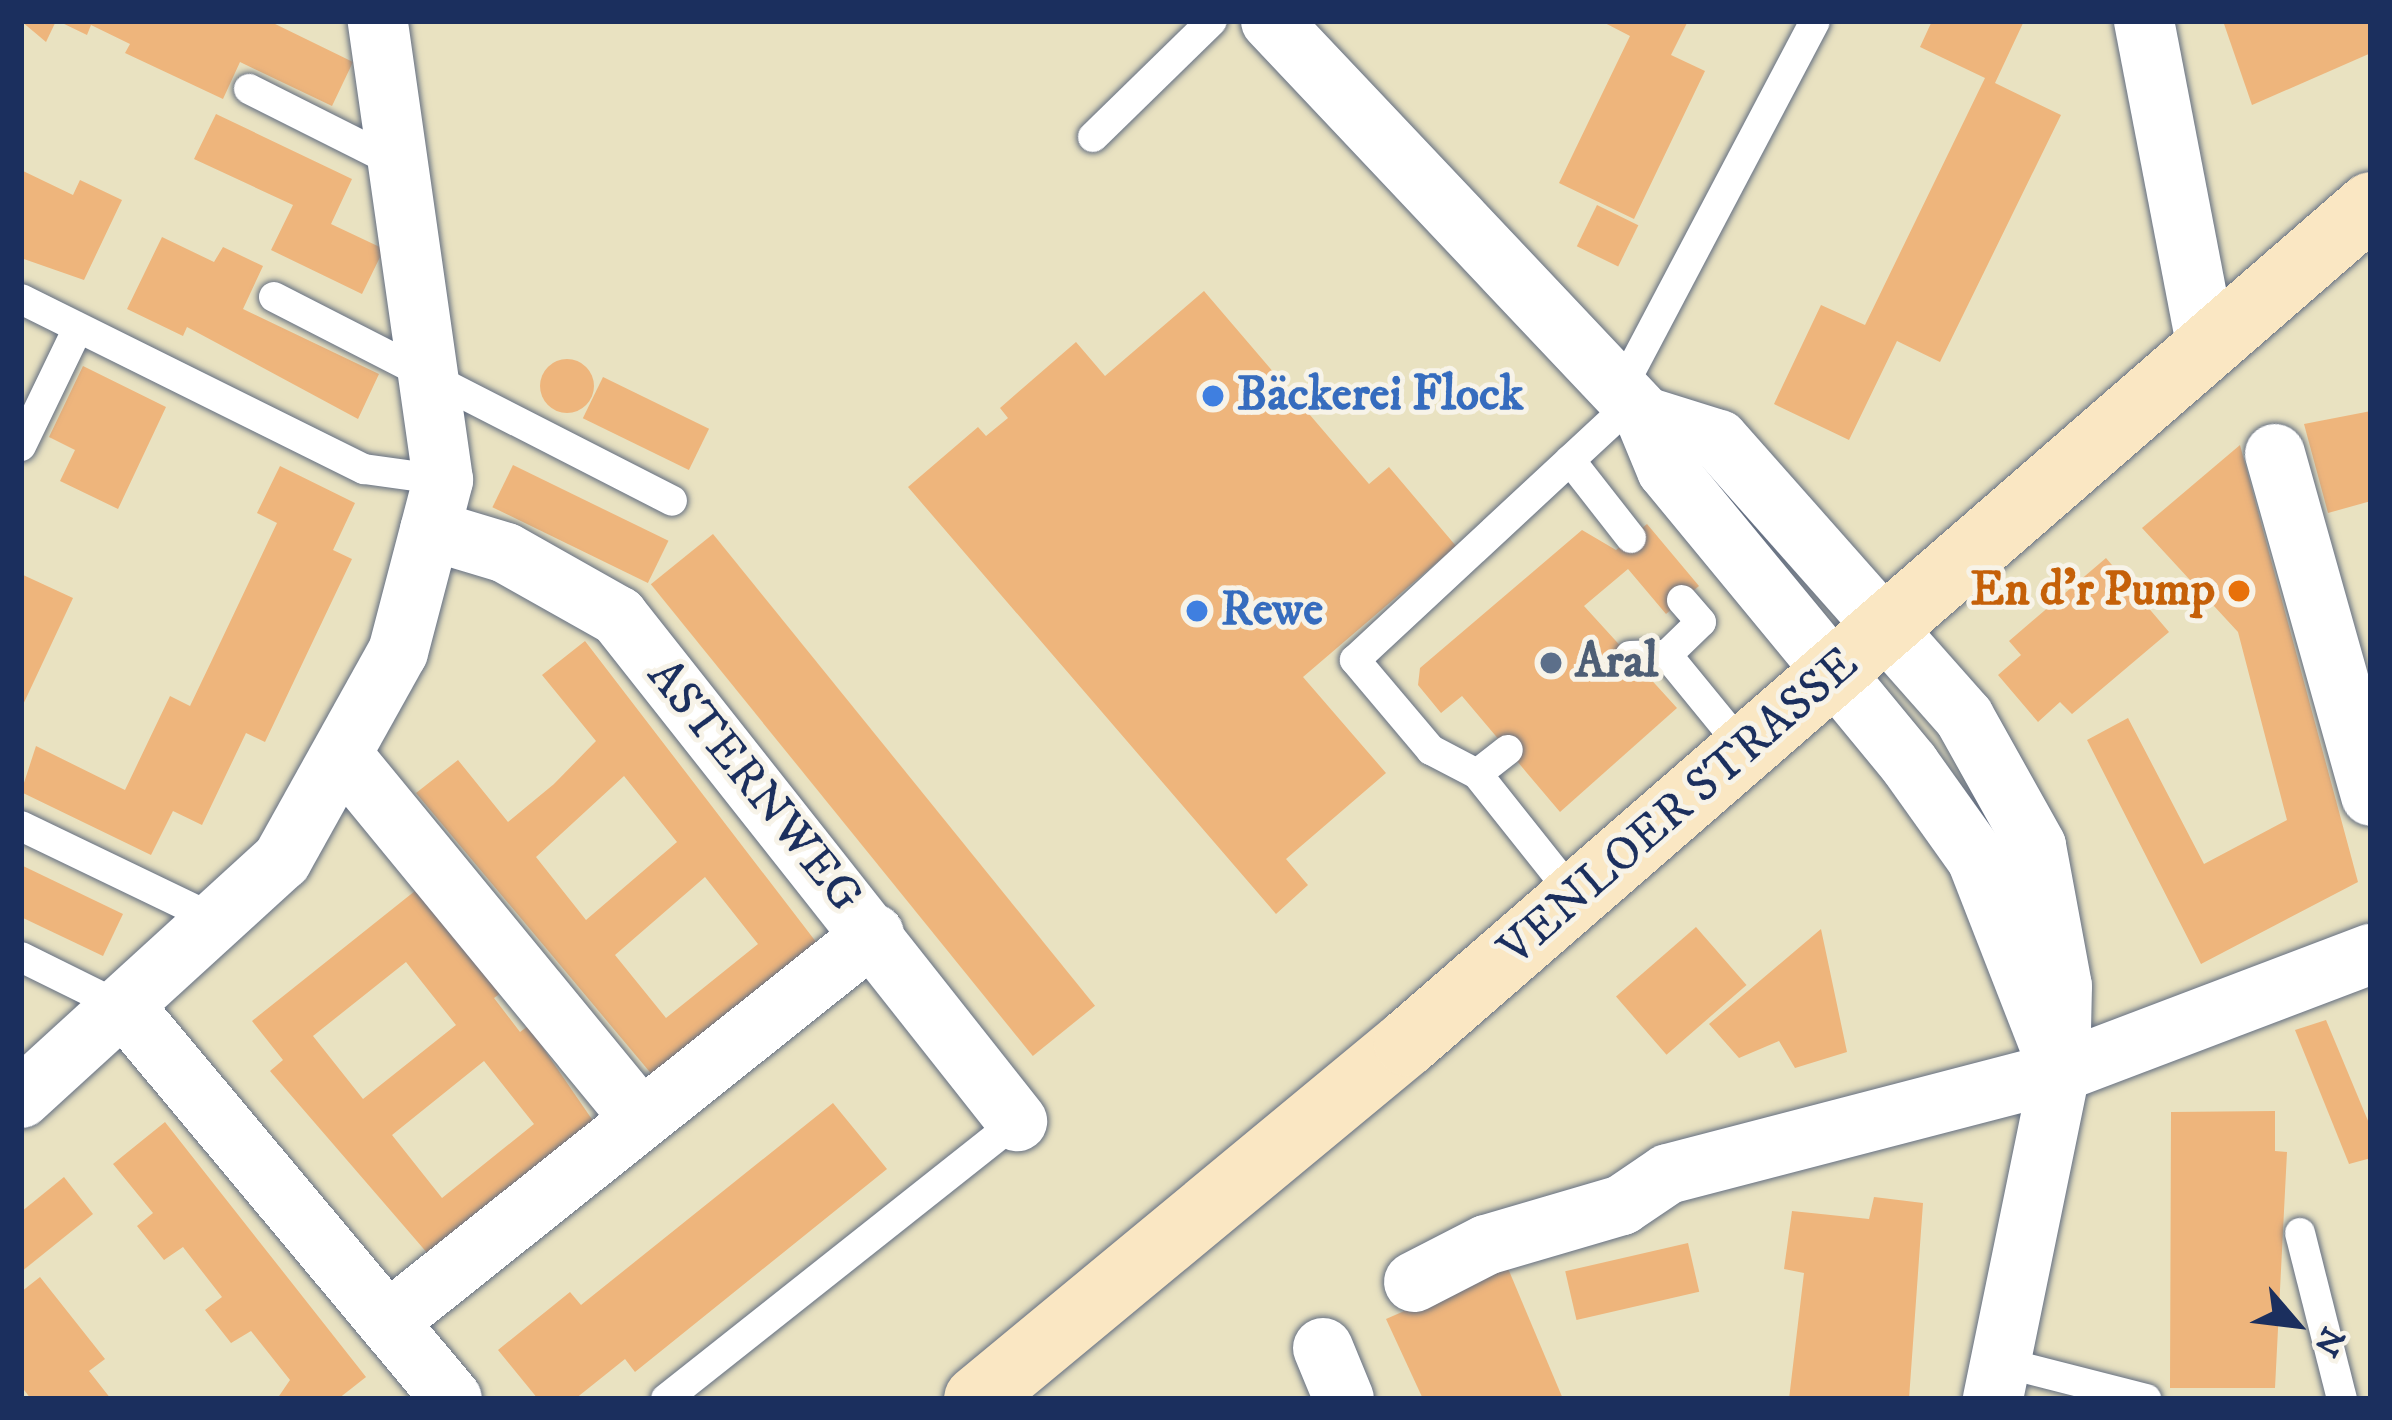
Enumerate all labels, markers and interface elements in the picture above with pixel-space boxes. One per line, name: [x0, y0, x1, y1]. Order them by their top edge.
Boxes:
place label: Bäckerei Flock: [1237, 367, 1524, 425]
marker: Bäckerei Flock: [1200, 383, 1226, 409]
place label: En d'r Pump: [1970, 562, 2215, 620]
marker: En d'r Pump: [2226, 578, 2252, 604]
place label: Rewe: [1221, 582, 1323, 640]
marker: Rewe: [1184, 598, 1210, 624]
place label: Aral: [1575, 634, 1658, 692]
street label: VENLOER STRASSE: [1488, 636, 1870, 978]
street label: ASTERNWEG: [634, 648, 874, 924]
marker: Aral: [1538, 650, 1564, 676]
north arrow: [2236, 1264, 2356, 1384]
text: N: [2304, 1320, 2353, 1363]

